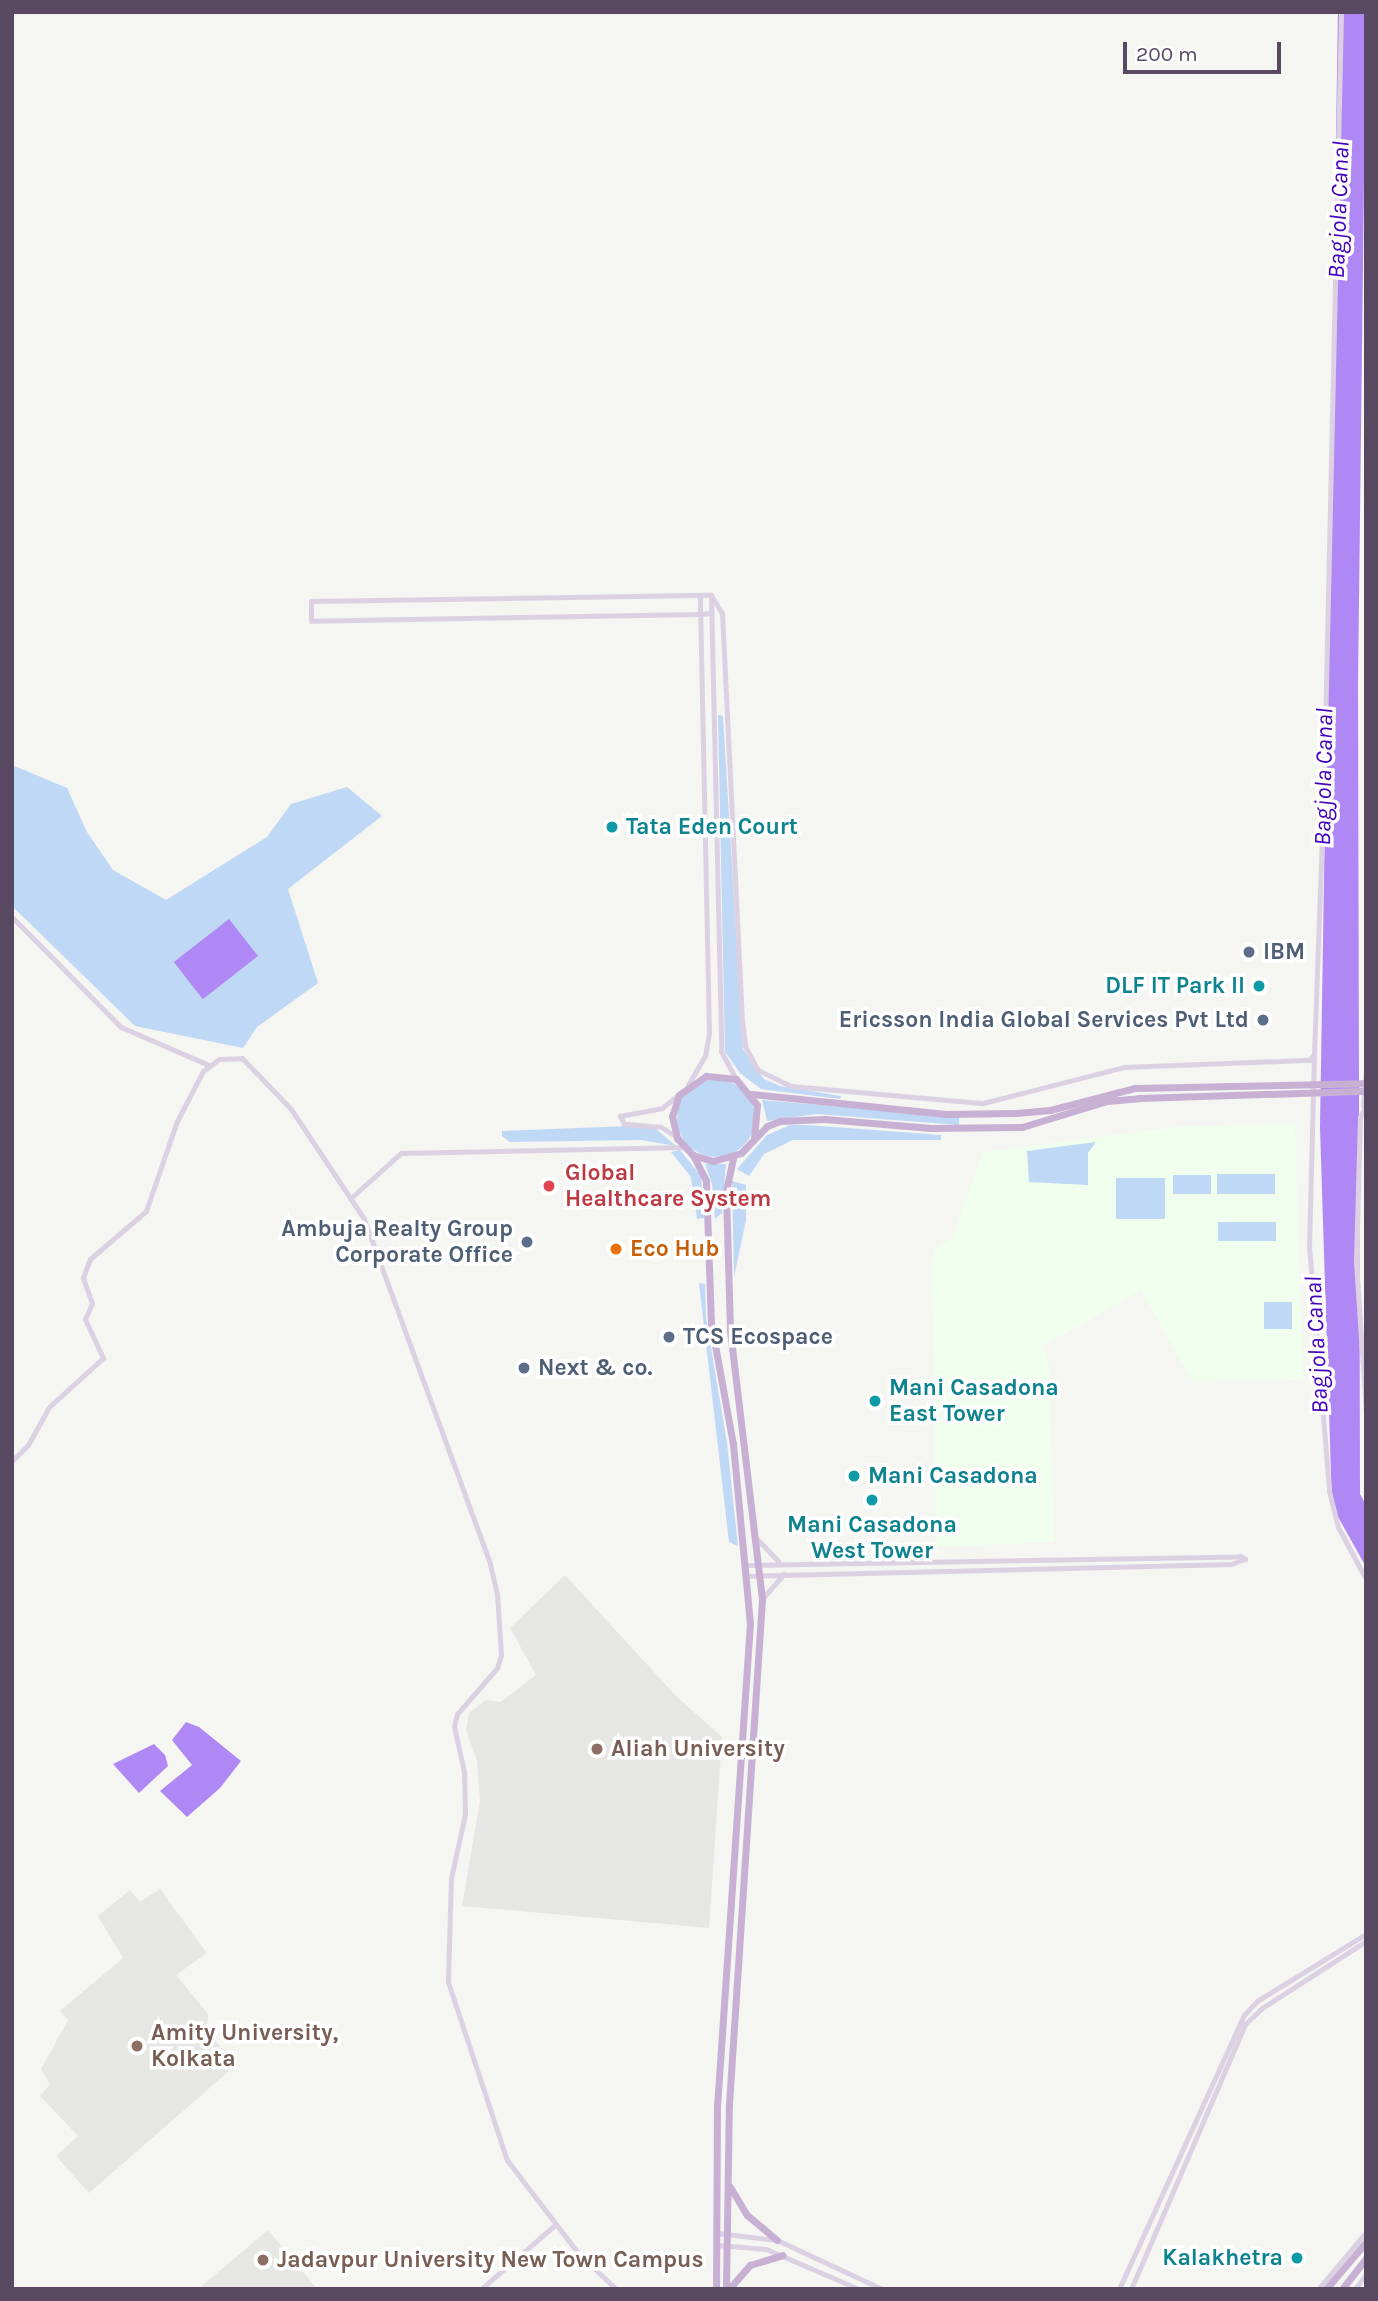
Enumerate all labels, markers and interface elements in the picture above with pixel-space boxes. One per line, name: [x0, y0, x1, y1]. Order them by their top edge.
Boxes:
scale bar: [1126, 28, 1284, 72]
text: 200 m: [1136, 42, 1198, 66]
water label: Bagjola Canal: [1322, 141, 1356, 279]
water label: Bagjola Canal: [1308, 708, 1340, 846]
place label: Tata Eden Court: [626, 813, 798, 841]
marker: Tata Eden Court: [604, 819, 620, 835]
place label: IBM: [1263, 938, 1305, 966]
marker: IBM: [1241, 944, 1257, 960]
place label: DLF IT Park II: [1105, 972, 1245, 1000]
marker: DLF IT Park II: [1251, 978, 1267, 994]
place label: Ericsson India Global Services Pvt Ltd: [839, 1006, 1249, 1034]
marker: Ericsson India Global Services Pvt Ltd: [1255, 1012, 1271, 1028]
place label: Global Healthcare System: [565, 1159, 771, 1213]
marker: Global Healthcare System: [539, 1176, 559, 1196]
place label: Ambuja Realty Group Corporate Office: [281, 1215, 513, 1269]
marker: Ambuja Realty Group Corporate Office: [519, 1234, 535, 1250]
place label: Eco Hub: [630, 1235, 719, 1263]
marker: Eco Hub: [608, 1241, 624, 1257]
water label: Bagjola Canal: [1299, 1275, 1335, 1415]
place label: TCS Ecospace: [683, 1323, 833, 1351]
marker: TCS Ecospace: [661, 1329, 677, 1345]
place label: Next & co.: [538, 1354, 652, 1382]
marker: Next & co.: [516, 1360, 532, 1376]
place label: Mani Casadona East Tower: [889, 1374, 1059, 1428]
marker: Mani Casadona East Tower: [867, 1393, 883, 1409]
place label: Mani Casadona: [868, 1462, 1038, 1490]
marker: Mani Casadona: [846, 1468, 862, 1484]
marker: Mani Casadona West Tower: [864, 1492, 880, 1508]
place label: Mani Casadona West Tower: [787, 1511, 957, 1565]
place label: Aliah University: [611, 1735, 785, 1763]
marker: Aliah University: [589, 1741, 605, 1757]
place label: Amity University, Kolkata: [151, 2019, 338, 2073]
marker: Amity University, Kolkata: [129, 2038, 145, 2054]
place label: Kalakhetra: [1162, 2244, 1283, 2272]
place label: Jadavpur University New Town Campus: [277, 2246, 704, 2274]
marker: Kalakhetra: [1289, 2250, 1305, 2266]
marker: Jadavpur University New Town Campus: [255, 2252, 271, 2268]

